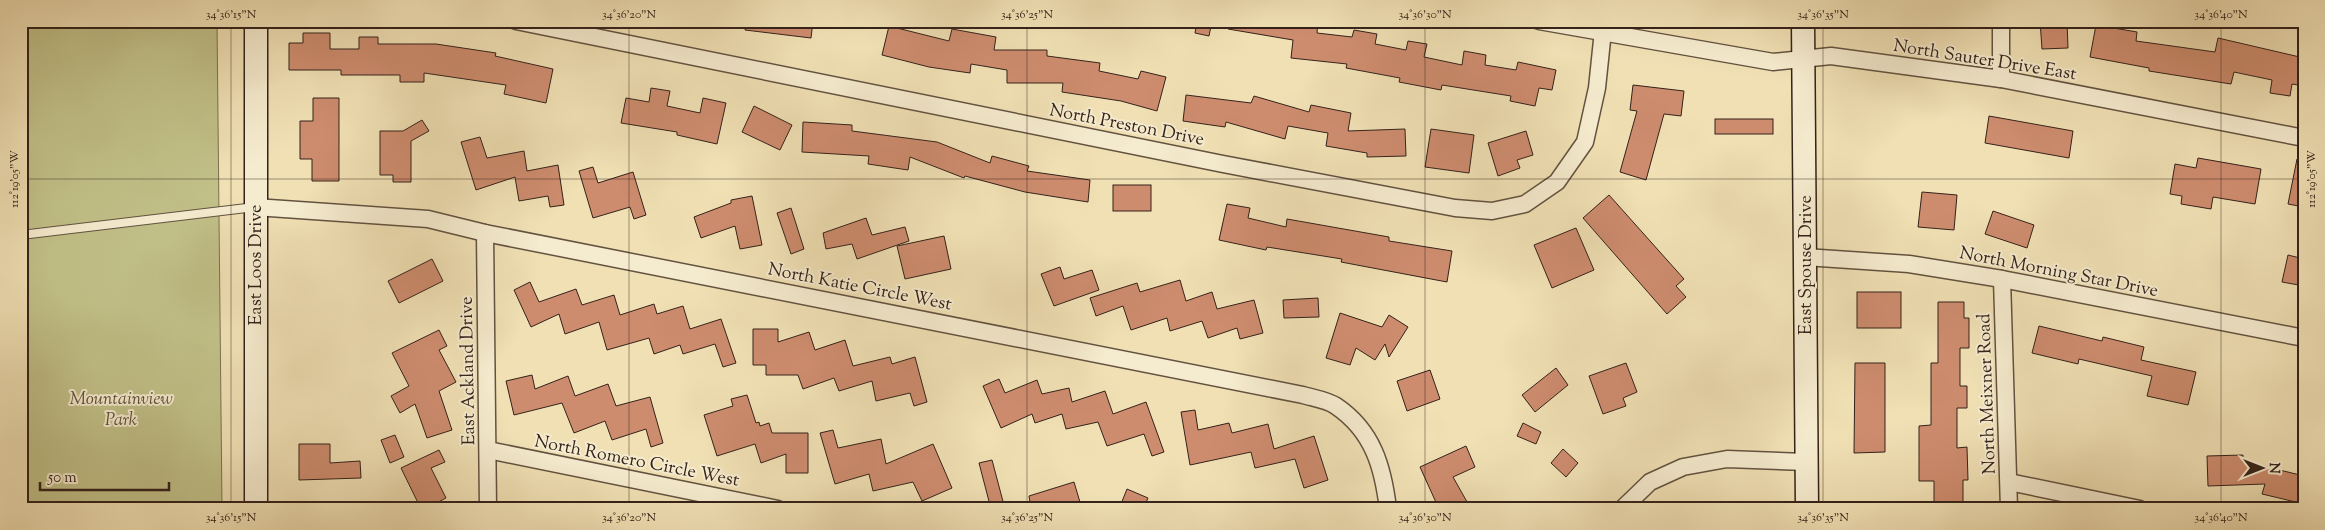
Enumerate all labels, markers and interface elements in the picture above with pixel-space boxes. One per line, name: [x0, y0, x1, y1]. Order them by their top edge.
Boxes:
text: 34°36'15"N: [206, 6, 257, 24]
text: 34°36'20"N: [602, 6, 656, 24]
text: 34°36'25"N: [1001, 6, 1053, 24]
text: 34°36'30"N: [1398, 6, 1452, 24]
text: 34°36'35"N: [1797, 6, 1849, 24]
text: 34°36'40"N: [2194, 6, 2248, 24]
street label: North Sauter Drive East: [1891, 34, 2078, 88]
street label: North Preston Drive: [1047, 98, 1206, 154]
text: 112°19'05"W: [6, 150, 24, 208]
text: 112°19'05"W: [2303, 150, 2321, 208]
street label: East Spouse Drive: [1794, 195, 1820, 335]
street label: East Loos Drive: [244, 205, 270, 326]
street label: North Morning Star Drive: [1957, 241, 2160, 305]
street label: North Katie Circle West: [765, 257, 954, 319]
street label: East Ackland Drive: [455, 296, 483, 446]
street label: North Meixner Road: [1972, 313, 2004, 475]
park label: Mountainview Park: [69, 387, 173, 434]
street label: North Romero Circle West: [532, 429, 741, 495]
north arrow: [2238, 442, 2288, 492]
scale bar: [40, 460, 169, 492]
text: N: [2263, 462, 2283, 474]
text: 50 m: [47, 468, 77, 489]
text: 34°36'15"N: [206, 509, 257, 527]
text: 34°36'20"N: [602, 509, 656, 527]
text: 34°36'25"N: [1001, 509, 1053, 527]
text: 34°36'30"N: [1398, 509, 1452, 527]
text: 34°36'35"N: [1797, 509, 1849, 527]
text: 34°36'40"N: [2194, 509, 2248, 527]

